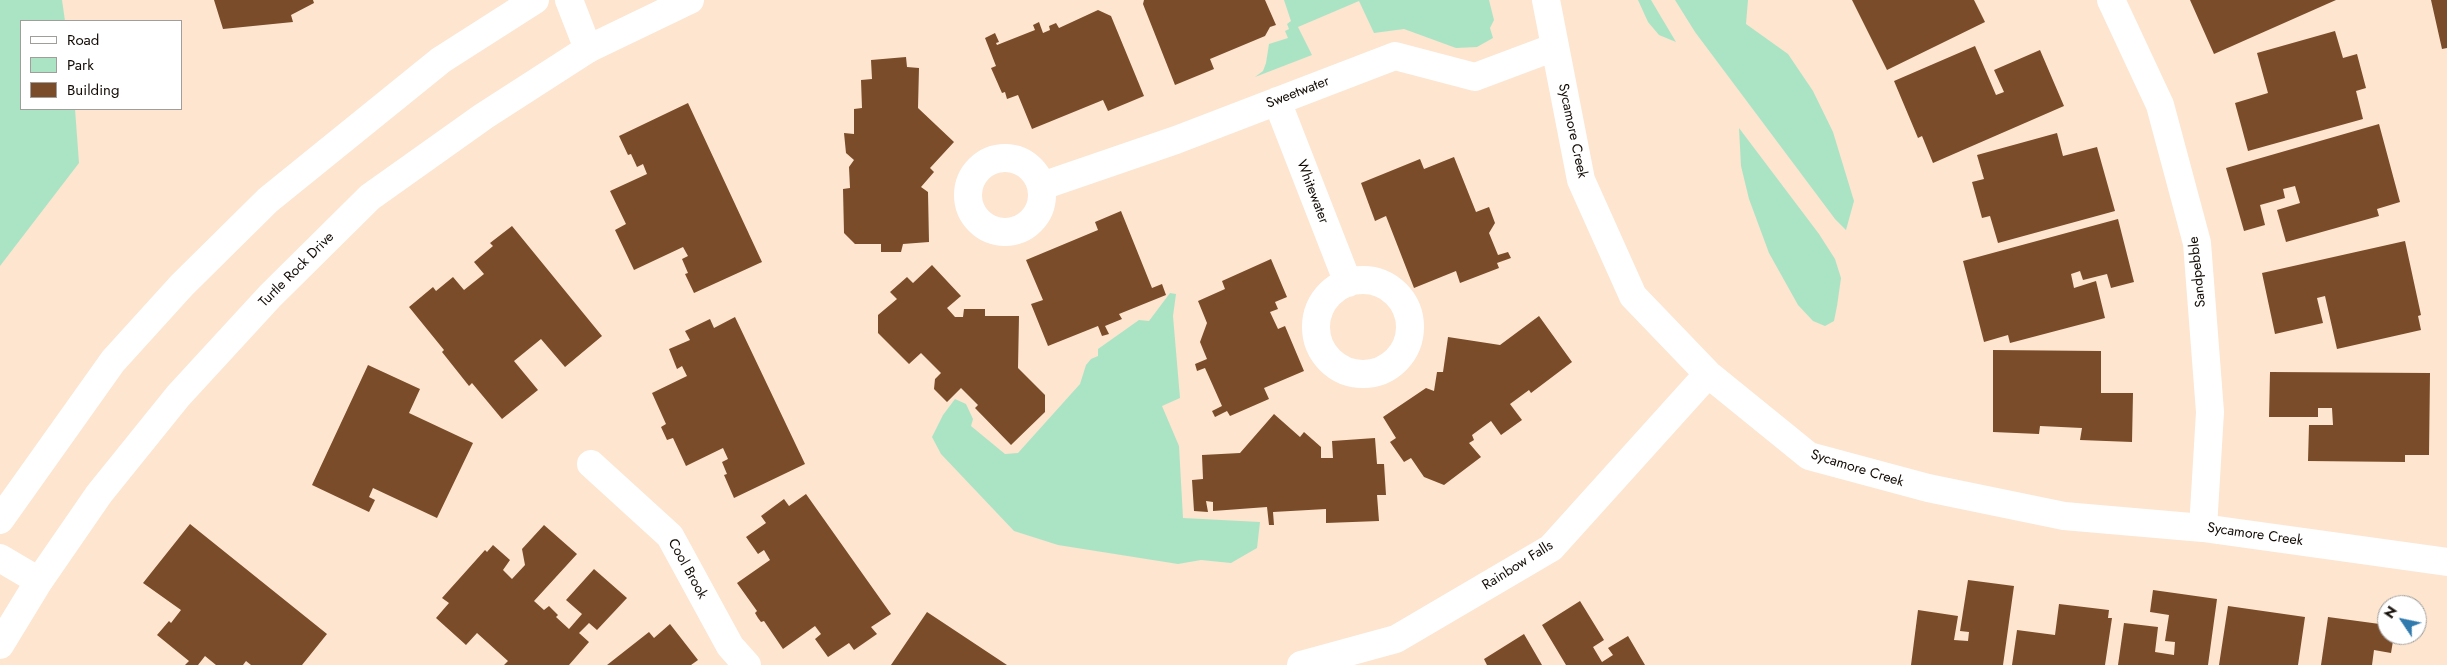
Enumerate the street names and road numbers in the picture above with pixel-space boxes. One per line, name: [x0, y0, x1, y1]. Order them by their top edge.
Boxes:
street label: Sweetwater: [1264, 73, 1332, 113]
street label: Sycamore Creek: [1554, 82, 1590, 180]
street label: Whitewater: [1292, 158, 1332, 226]
street label: Turtle Rock Drive: [256, 229, 338, 311]
street label: Sandpebble: [2186, 236, 2210, 308]
street label: Sycamore Creek: [1808, 447, 1906, 491]
street label: Sycamore Creek: [2206, 520, 2304, 550]
street label: Cool Brook: [664, 536, 710, 602]
street label: Rainbow Falls: [1480, 538, 1556, 594]

